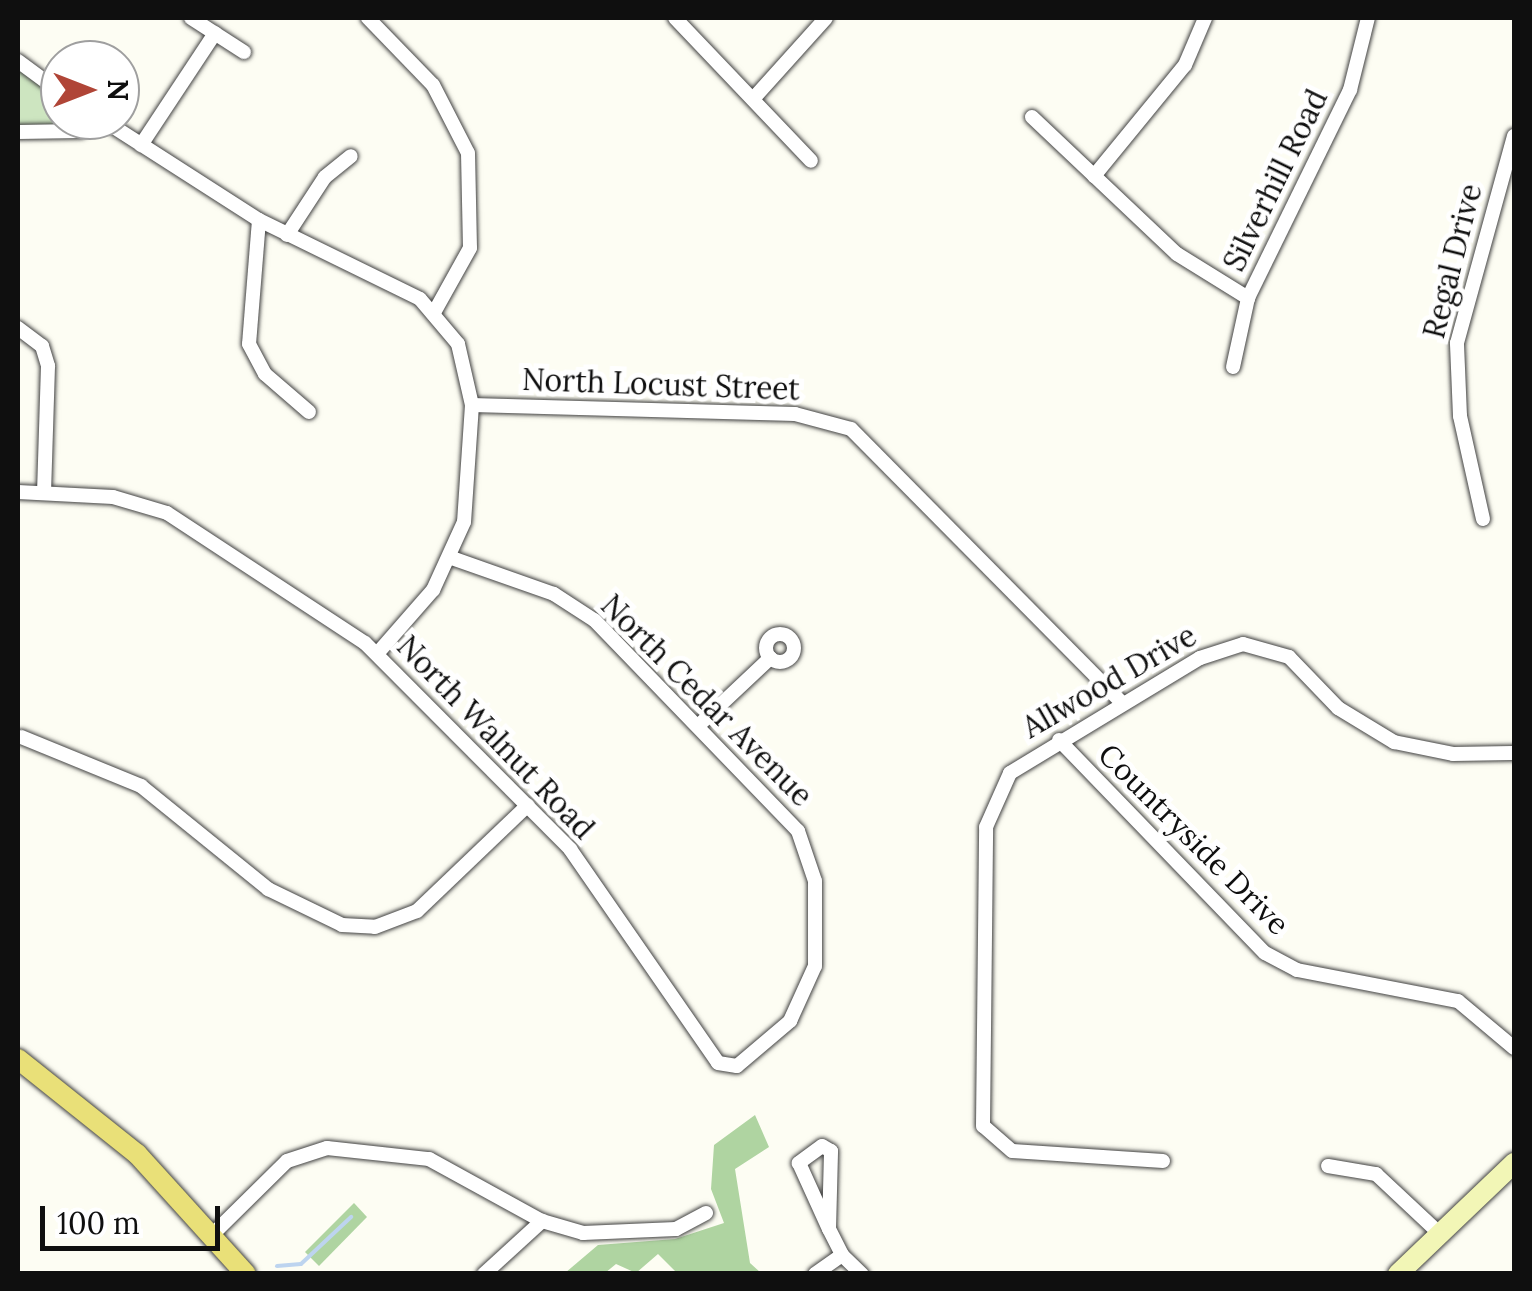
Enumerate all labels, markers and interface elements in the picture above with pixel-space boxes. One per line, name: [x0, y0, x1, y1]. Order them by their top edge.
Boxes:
north arrow: [40, 40, 140, 140]
text: N: [100, 79, 136, 101]
street label: Silverhill Road: [1216, 83, 1334, 277]
street label: Regal Drive: [1415, 180, 1489, 342]
street label: North Locust Street: [521, 361, 801, 407]
street label: North Cedar Avenue: [594, 587, 820, 813]
street label: Allwood Drive: [1016, 617, 1202, 745]
street label: North Walnut Road: [390, 628, 602, 846]
street label: Countryside Drive: [1091, 736, 1297, 942]
scale bar: [45, 1186, 225, 1248]
text: 100 m: [57, 1204, 140, 1242]

